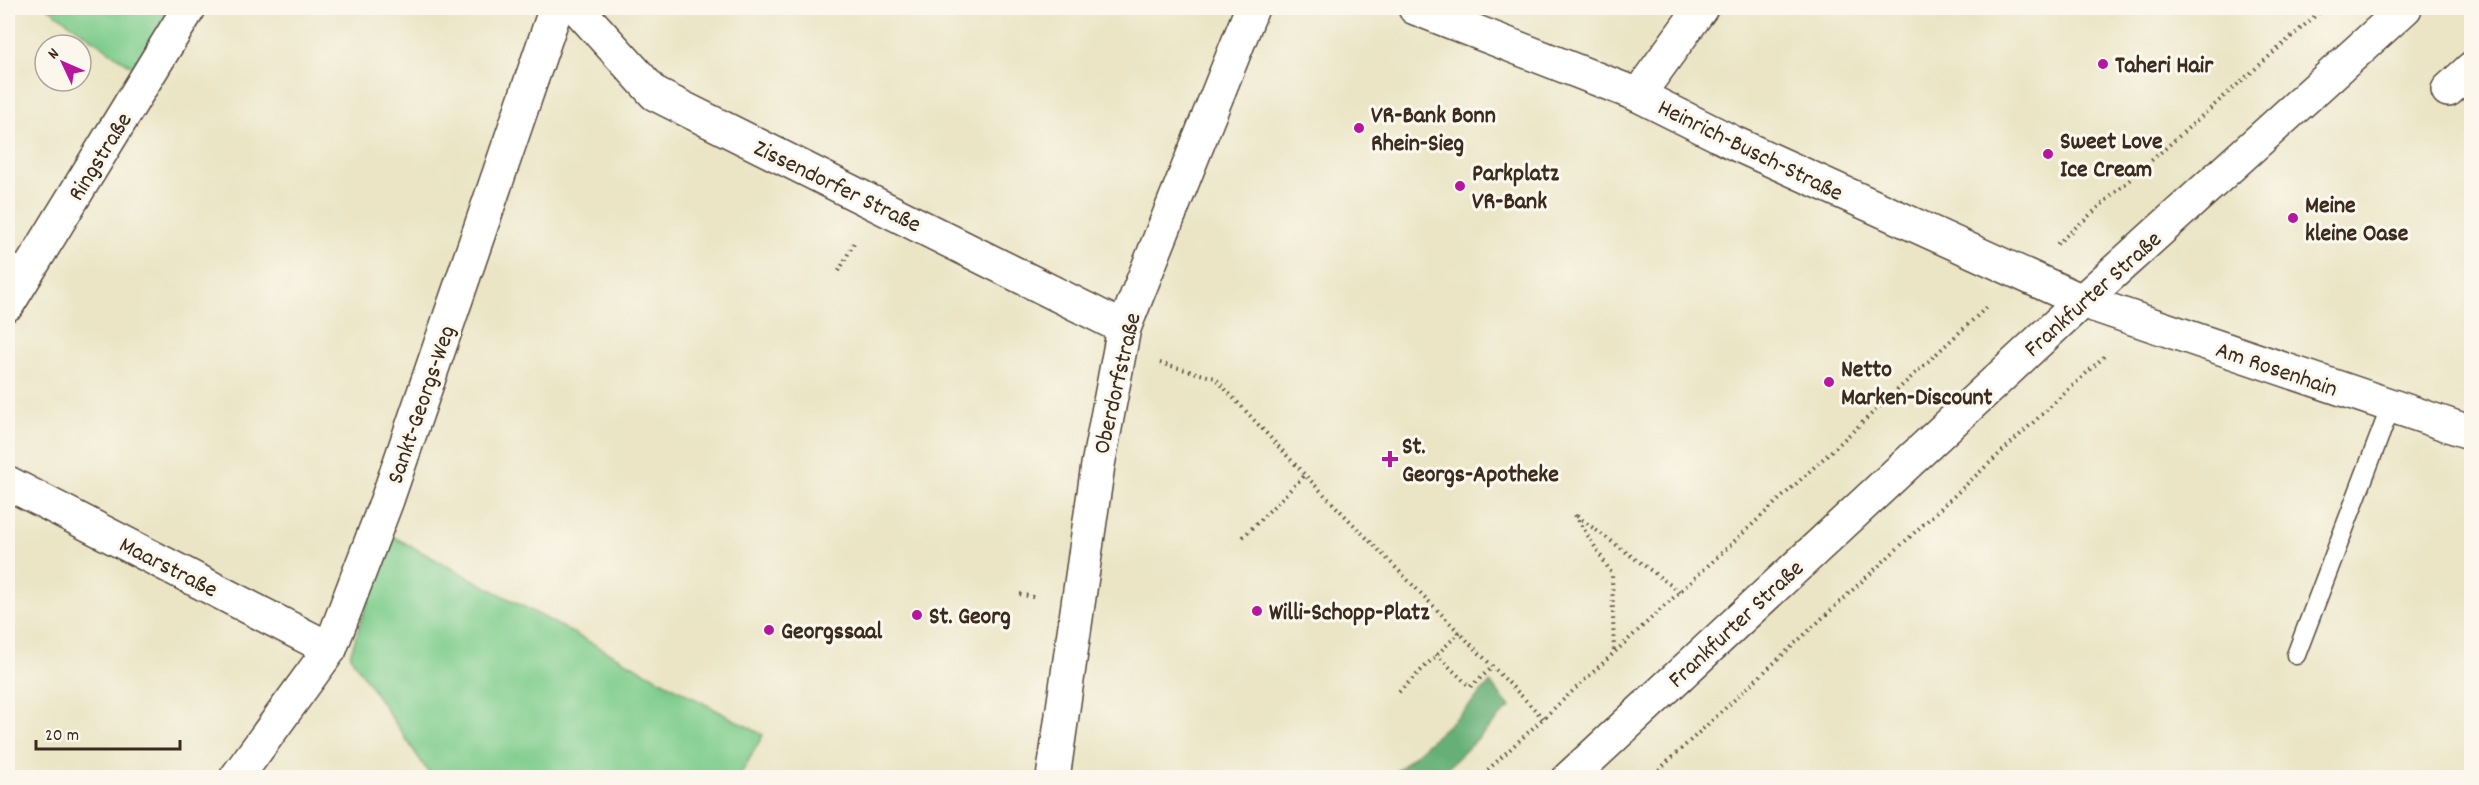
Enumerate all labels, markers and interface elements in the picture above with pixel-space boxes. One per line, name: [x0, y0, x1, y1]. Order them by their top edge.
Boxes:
north arrow: [33, 33, 93, 93]
text: N: [43, 43, 65, 65]
place label: Taheri Hair: [2115, 50, 2214, 84]
marker: Taheri Hair: [2096, 57, 2110, 71]
street label: Heinrich-Busch-Straße: [1651, 92, 1848, 211]
place label: VR-Bank Bonn Rhein-Sieg: [1371, 100, 1496, 162]
street label: Ringstraße: [61, 107, 142, 208]
marker: VR-Bank Bonn Rhein-Sieg: [1352, 121, 1366, 135]
place label: Sweet Love Ice Cream: [2060, 126, 2163, 188]
street label: Zissendorfer Straße: [747, 132, 926, 243]
marker: Sweet Love Ice Cream: [2041, 147, 2055, 161]
place label: Parkplatz VR-Bank: [1472, 158, 1560, 220]
marker: Parkplatz VR-Bank: [1453, 179, 1467, 193]
place label: Meine kleine Oase: [2305, 190, 2409, 252]
marker: Meine kleine Oase: [2286, 211, 2300, 225]
street label: Frankfurter Straße: [2018, 224, 2170, 366]
street label: Oberdorfstraße: [1086, 310, 1152, 458]
street label: Sankt-Georgs-Weg: [380, 321, 466, 489]
street label: Am Rosenhain: [2210, 334, 2342, 408]
place label: Netto Marken-Discount: [1841, 354, 1993, 416]
marker: Netto Marken-Discount: [1822, 375, 1836, 389]
place label: St. Georgs-Apotheke: [1402, 431, 1559, 493]
marker: St. Georgs-Apotheke: [1383, 452, 1397, 466]
street label: Maarstraße: [112, 529, 223, 608]
street label: Frankfurter Straße: [1662, 553, 1813, 697]
place label: Willi-Schopp-Platz: [1269, 597, 1430, 631]
place label: St. Georg: [929, 601, 1011, 635]
marker: Willi-Schopp-Platz: [1250, 604, 1264, 618]
marker: St. Georg: [910, 608, 924, 622]
place label: Georgssaal: [781, 616, 882, 650]
marker: Georgssaal: [762, 623, 776, 637]
scale bar: [36, 713, 180, 751]
text: 20 m: [45, 724, 79, 749]

